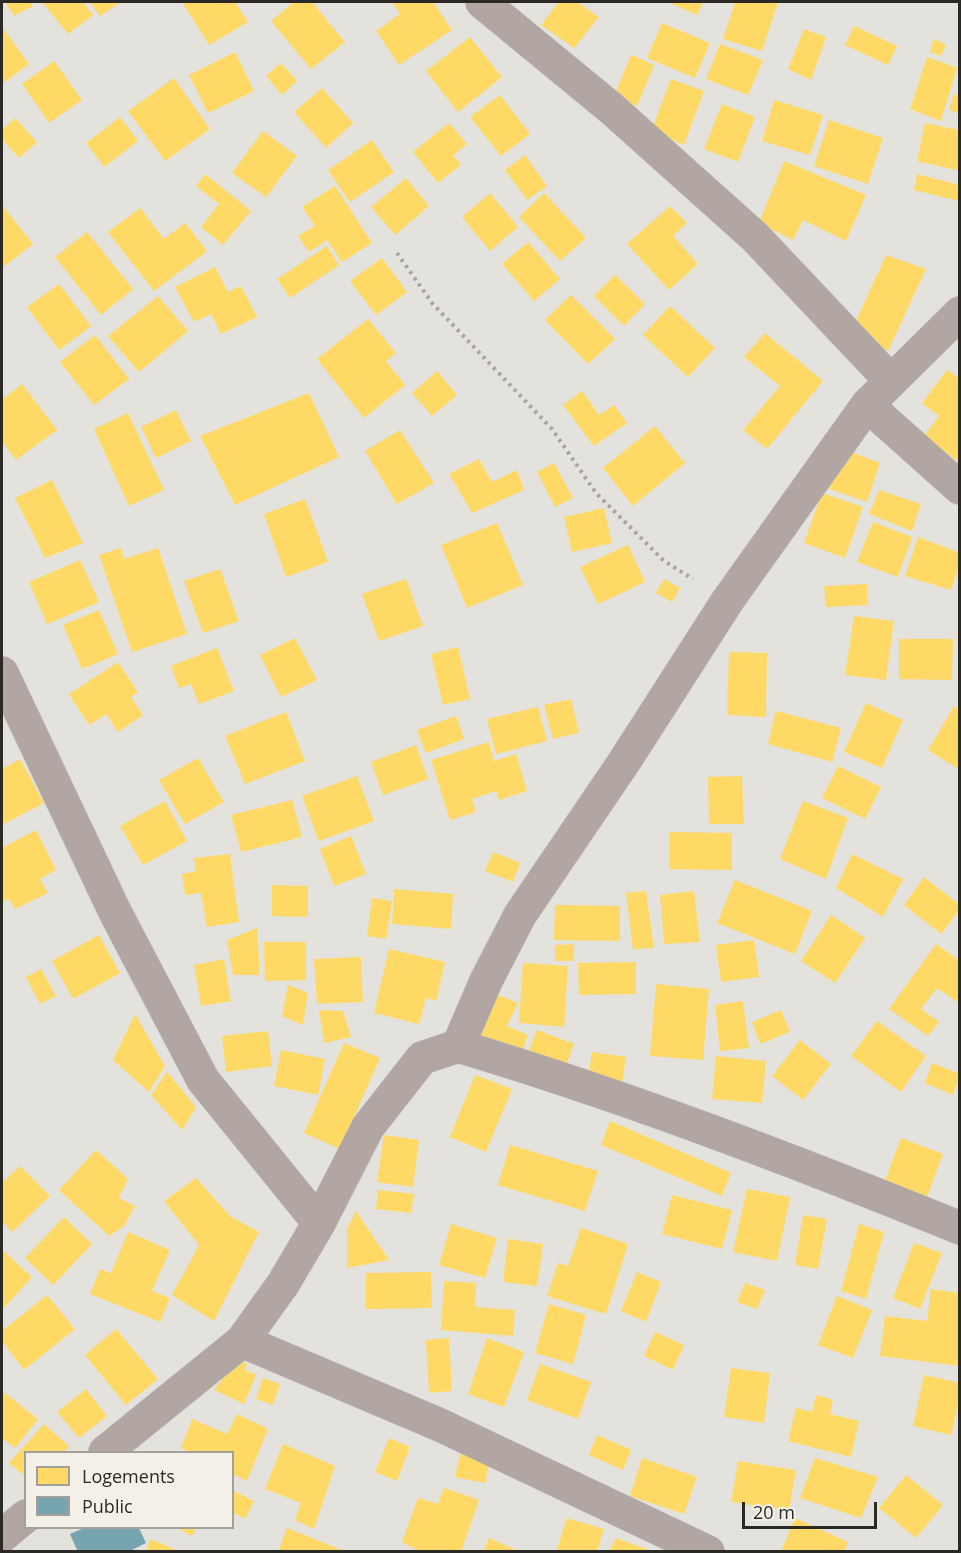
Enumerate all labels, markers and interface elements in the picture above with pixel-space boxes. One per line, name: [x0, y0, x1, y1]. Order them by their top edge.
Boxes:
legend: [24, 1451, 234, 1529]
text: Logements: [82, 1464, 175, 1488]
scale bar: [745, 1490, 880, 1528]
text: Public: [82, 1494, 133, 1518]
text: 20 m: [753, 1500, 795, 1524]

